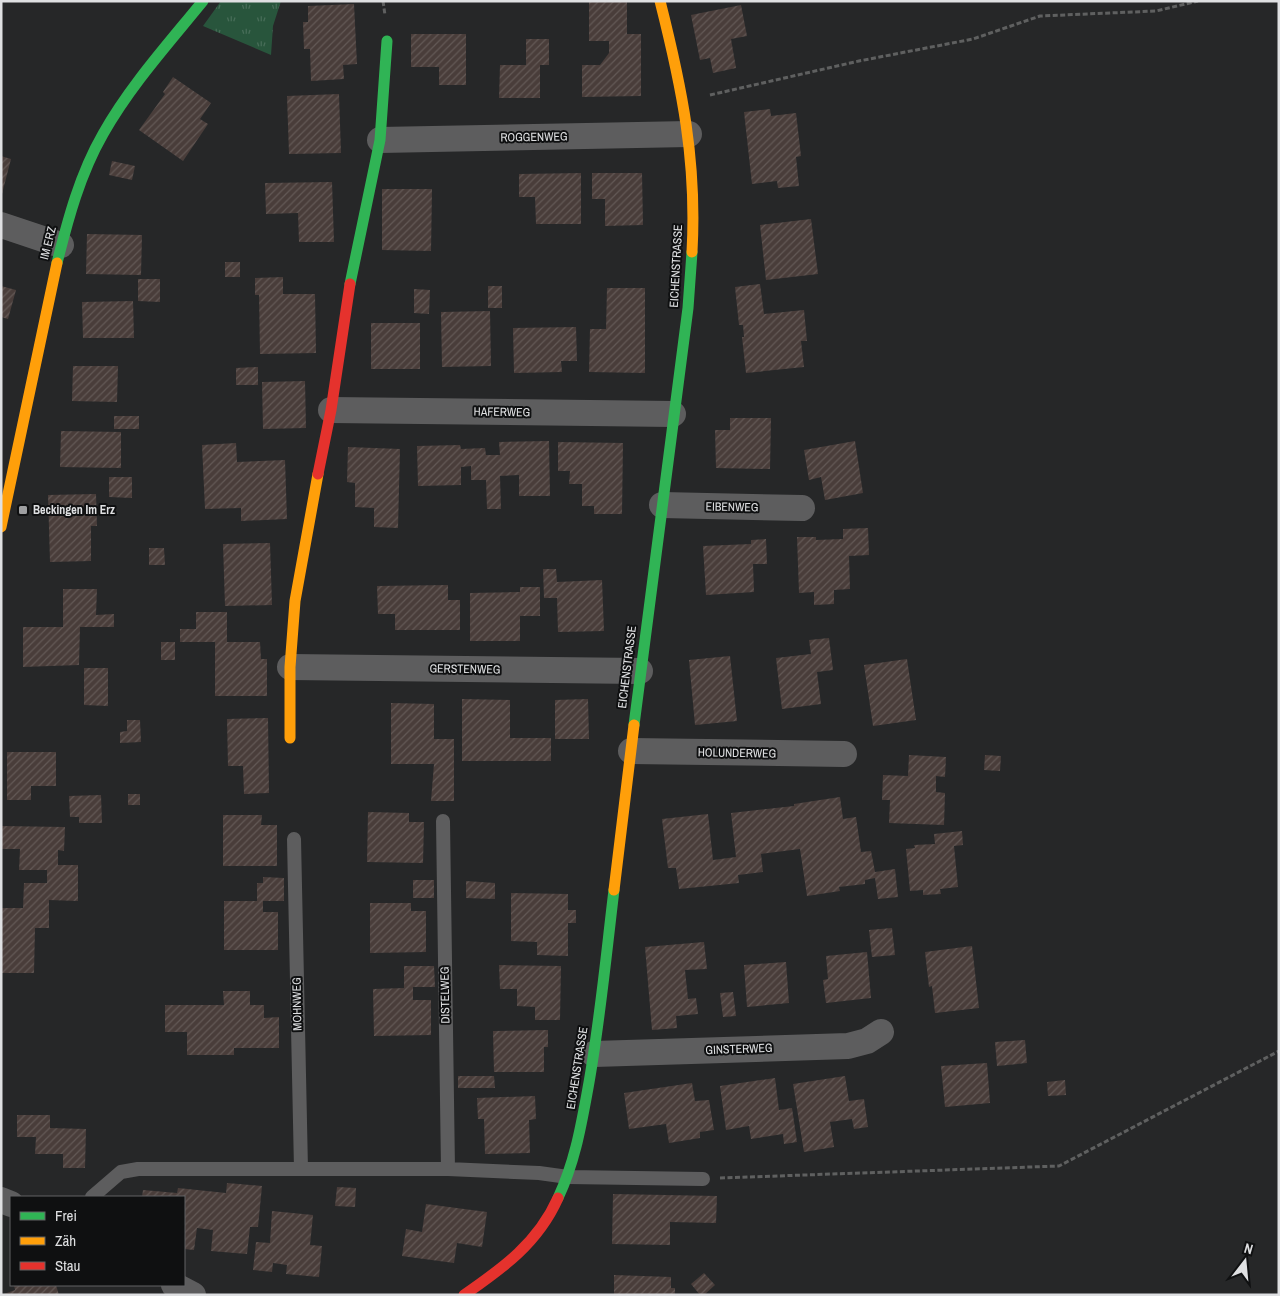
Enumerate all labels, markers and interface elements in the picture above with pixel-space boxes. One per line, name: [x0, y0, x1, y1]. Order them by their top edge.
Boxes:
street label: ROGGENWEG: [500, 128, 568, 146]
street label: EICHENSTRASSE: [666, 224, 686, 308]
street label: IM ERZ: [36, 225, 60, 261]
street label: HAFERWEG: [474, 404, 530, 420]
street label: EIBENWEG: [705, 499, 759, 515]
place label: Beckingen Im Erz: [33, 502, 115, 518]
marker: Beckingen Im Erz: [17, 504, 29, 516]
street label: EICHENSTRASSE: [614, 625, 640, 709]
street label: GERSTENWEG: [429, 660, 501, 678]
street label: HOLUNDERWEG: [698, 744, 776, 762]
street label: DISTELWEG: [437, 966, 453, 1024]
street label: MOHNWEG: [289, 977, 305, 1031]
street label: EICHENSTRASSE: [563, 1026, 591, 1110]
street label: GINSTERWEG: [705, 1040, 773, 1058]
legend: [10, 1196, 185, 1286]
text: Frei: [55, 1205, 77, 1226]
text: Zäh: [55, 1230, 76, 1251]
north arrow: [1220, 1236, 1270, 1286]
text: N: [1242, 1239, 1255, 1258]
text: Stau: [55, 1255, 80, 1276]

